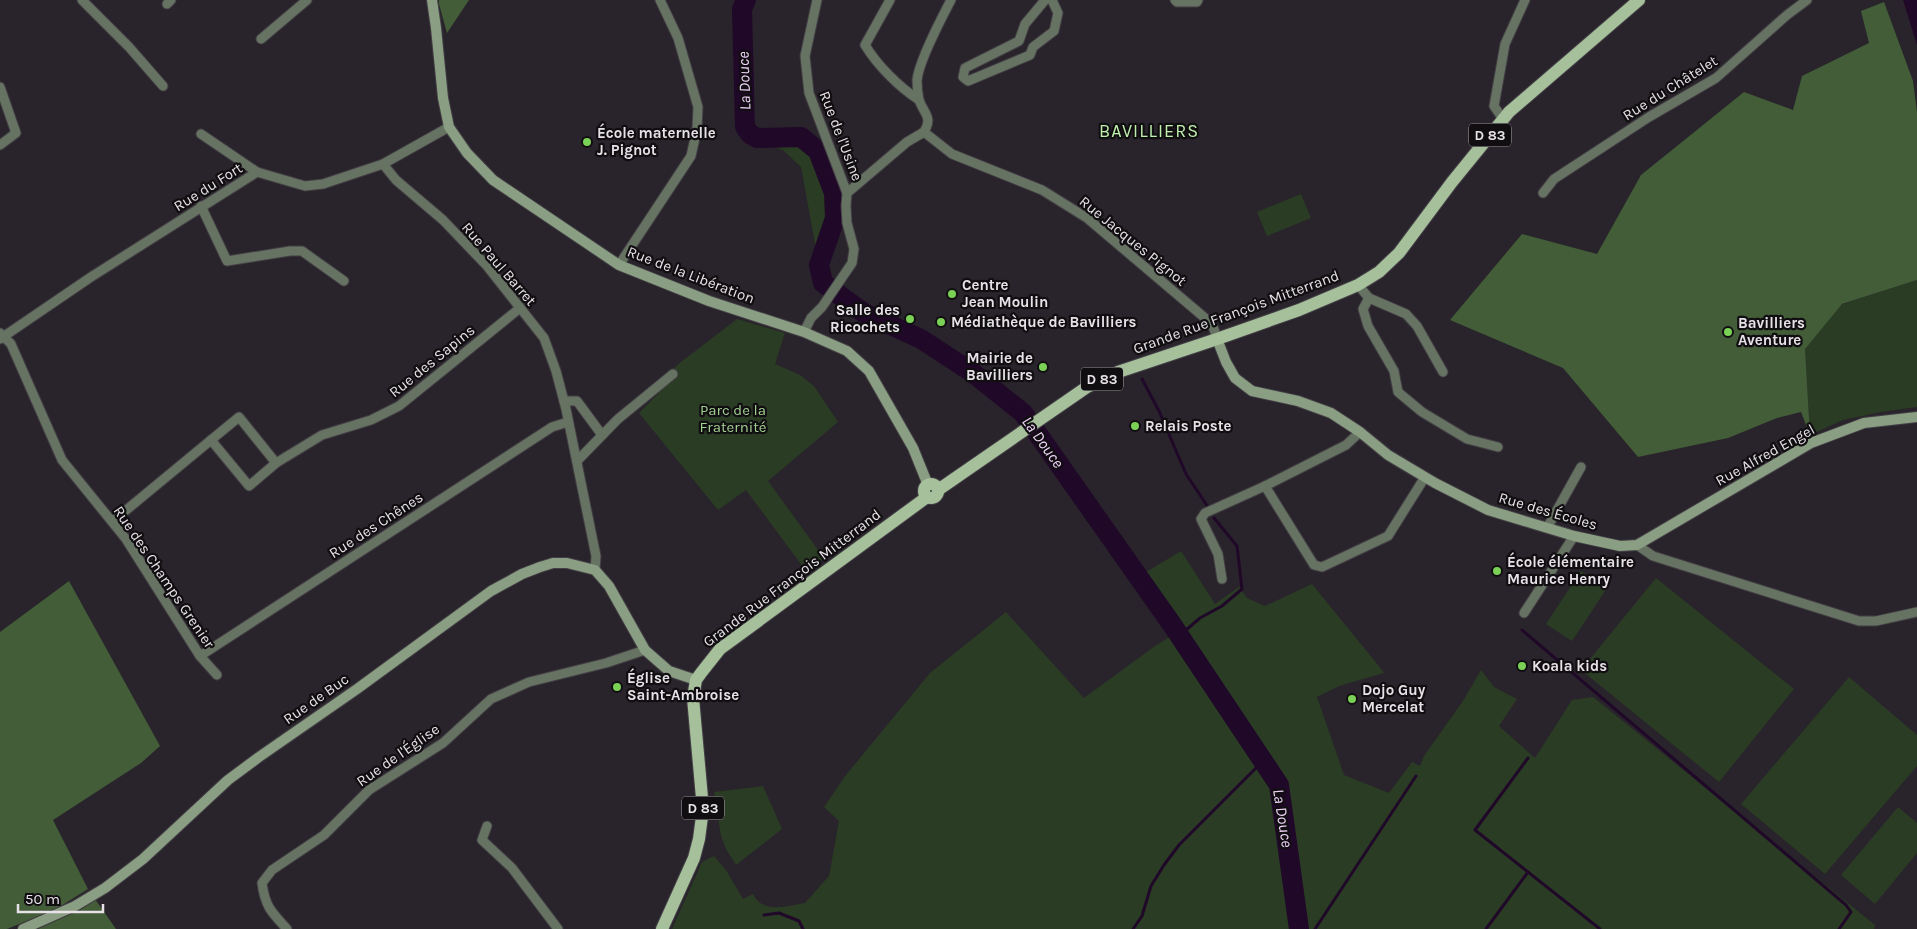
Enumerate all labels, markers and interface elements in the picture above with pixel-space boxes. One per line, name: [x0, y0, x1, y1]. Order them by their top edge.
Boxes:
water label: La Douce: [733, 51, 755, 111]
street label: Rue du Châtelet: [1619, 51, 1721, 124]
street label: Rue de l'Usine: [816, 89, 866, 183]
district label: BAVILLIERS: [1099, 120, 1199, 142]
place label: École maternelle J. Pignot: [597, 123, 716, 159]
road number: D 83: [1469, 124, 1511, 146]
marker: École maternelle J. Pignot: [581, 136, 593, 148]
street label: Rue du Fort: [170, 159, 246, 215]
street label: Rue Jacques Pignot: [1076, 192, 1191, 290]
street label: Rue Paul Barret: [458, 219, 540, 310]
street label: Rue de la Libération: [625, 242, 757, 308]
street label: Grande Rue François Mitterrand: [1131, 266, 1341, 358]
place label: Centre Jean Moulin: [962, 276, 1048, 311]
marker: Centre Jean Moulin: [946, 288, 958, 300]
place label: Salle des Ricochets: [830, 301, 900, 336]
marker: Salle des Ricochets: [904, 313, 916, 325]
place label: Médiathèque de Bavilliers: [951, 313, 1137, 331]
place label: Bavilliers Aventure: [1738, 314, 1805, 349]
marker: Médiathèque de Bavilliers: [935, 316, 947, 328]
street label: Rue des Sapins: [386, 321, 478, 401]
marker: Bavilliers Aventure: [1722, 326, 1734, 338]
place label: Mairie de Bavilliers: [966, 349, 1033, 384]
marker: Mairie de Bavilliers: [1037, 361, 1049, 373]
road number: D 83: [1081, 368, 1123, 390]
park label: Parc de la Fraternité: [699, 401, 767, 436]
water label: La Douce: [1018, 412, 1068, 472]
place label: Relais Poste: [1145, 417, 1232, 435]
marker: Relais Poste: [1129, 420, 1141, 432]
street label: Rue Alfred Engel: [1712, 420, 1818, 490]
street label: Rue des Chênes: [326, 488, 426, 562]
street label: Rue des Écoles: [1497, 488, 1599, 534]
street label: Rue des Champs Grenier: [110, 502, 219, 652]
street label: Grande Rue François Mitterrand: [700, 505, 884, 651]
place label: École élémentaire Maurice Henry: [1507, 552, 1634, 588]
marker: École élémentaire Maurice Henry: [1491, 565, 1503, 577]
place label: Koala kids: [1532, 657, 1607, 675]
marker: Koala kids: [1516, 660, 1528, 672]
place label: Église Saint-Ambroise: [627, 668, 739, 704]
street label: Rue de Buc: [280, 670, 352, 728]
marker: Église Saint-Ambroise: [611, 681, 623, 693]
place label: Dojo Guy Mercelat: [1362, 681, 1426, 716]
marker: Dojo Guy Mercelat: [1346, 693, 1358, 705]
street label: Rue de l'Église: [353, 720, 443, 790]
water label: La Douce: [1269, 787, 1297, 849]
road number: D 83: [682, 796, 724, 820]
scale bar: [18, 882, 102, 914]
text: 50 m: [25, 890, 60, 908]

